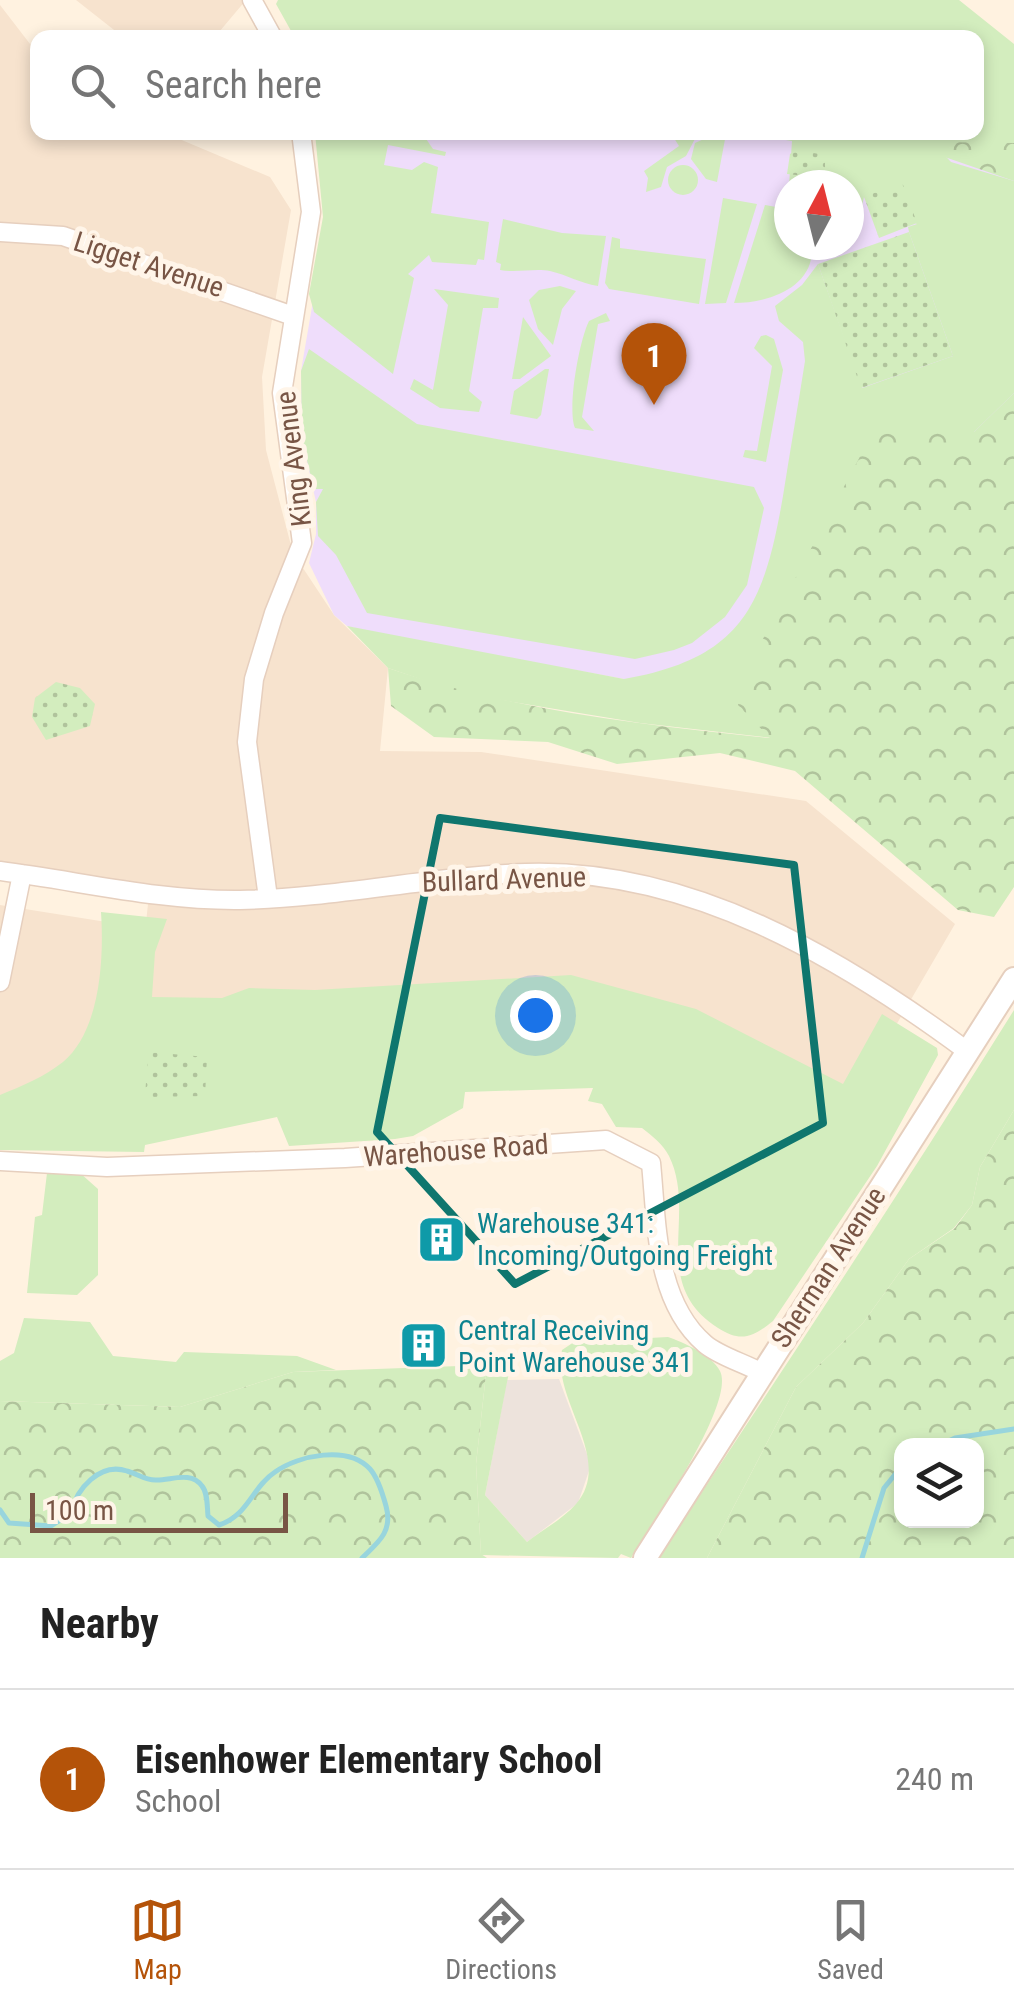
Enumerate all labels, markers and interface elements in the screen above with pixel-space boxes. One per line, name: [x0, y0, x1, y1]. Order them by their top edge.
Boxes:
search box: [30, 30, 984, 140]
icon: search: [65, 58, 120, 113]
text: Search here: [145, 63, 322, 107]
north arrow: [774, 170, 864, 260]
street label: Ligget Avenue: [70, 225, 228, 304]
pin: 1: [622, 322, 686, 405]
street label: King Avenue: [269, 389, 318, 528]
street label: Bullard Avenue: [421, 860, 587, 899]
your location: [510, 990, 561, 1041]
street label: Warehouse Road: [362, 1128, 550, 1173]
street label: Sherman Avenue: [764, 1181, 893, 1354]
place label: Warehouse 341: Incoming/Outgoing Freight: [477, 1207, 773, 1272]
building icon: Warehouse 341: Incoming/Outgoing Freight: [416, 1213, 468, 1265]
place label: Central Receiving Point Warehouse 341: [458, 1314, 693, 1379]
building icon: Central Receiving Point Warehouse 341: [397, 1320, 449, 1372]
map controls: [894, 1438, 984, 1528]
button: layers: [894, 1438, 984, 1528]
scale bar: [30, 1488, 288, 1532]
text: 100 m: [45, 1494, 114, 1527]
text: Nearby: [40, 1599, 159, 1648]
text: Eisenhower Elementary School: [135, 1738, 602, 1782]
text: 1: [64, 1760, 81, 1798]
text: 240 m: [895, 1760, 974, 1798]
text: School: [135, 1782, 221, 1820]
tab: Map: [130, 1893, 185, 1986]
tab: Directions: [445, 1893, 557, 1986]
tab: Saved: [817, 1893, 884, 1986]

